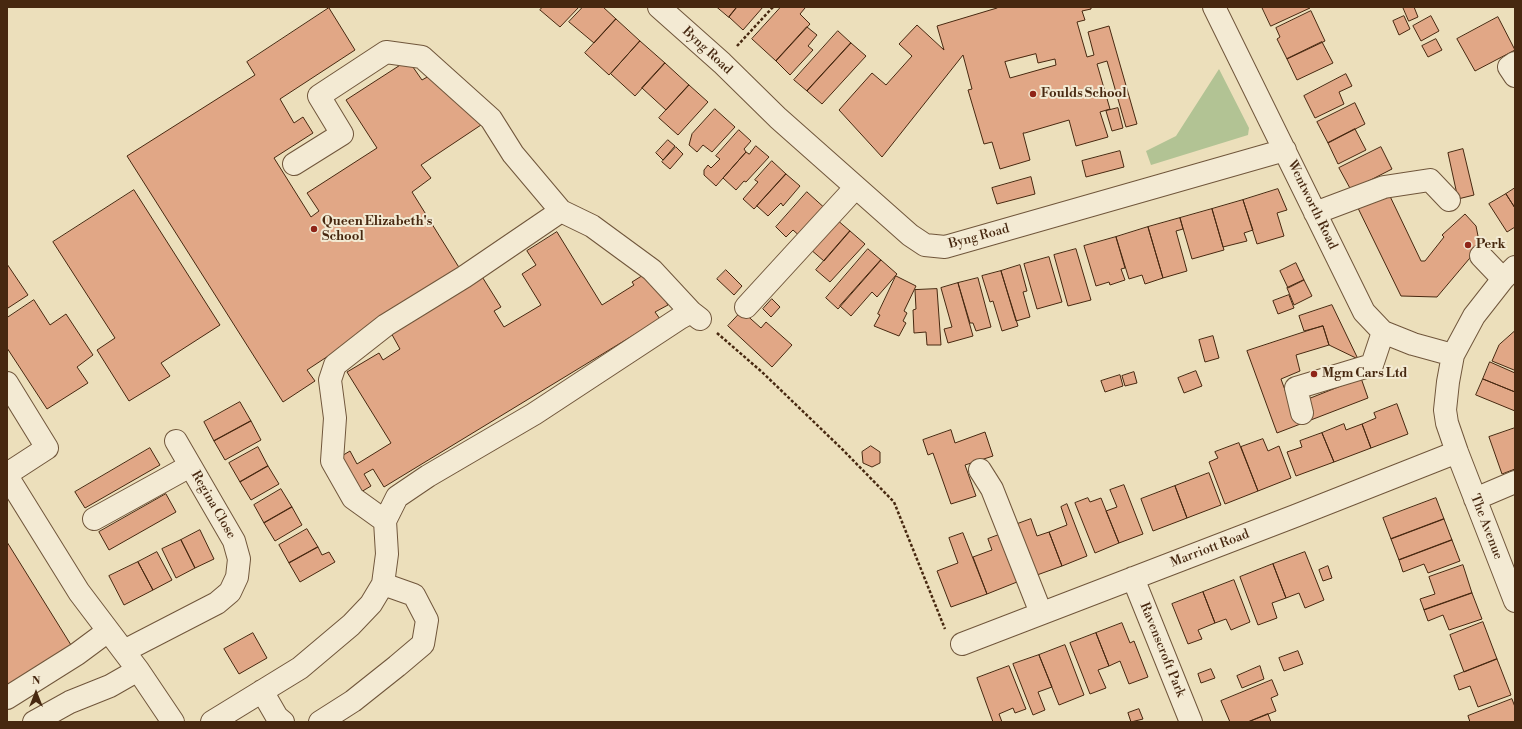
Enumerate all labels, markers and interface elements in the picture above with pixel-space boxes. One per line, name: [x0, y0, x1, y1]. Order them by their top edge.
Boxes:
street label: Byng Road: [679, 24, 735, 78]
place label: Foulds School: [1041, 86, 1127, 102]
marker: Foulds School: [1028, 89, 1038, 99]
street label: Wentworth Road: [1284, 158, 1340, 252]
place label: Queen Elizabeth's School: [322, 214, 432, 245]
street label: Byng Road: [947, 221, 1011, 253]
marker: Queen Elizabeth's School: [309, 224, 319, 234]
place label: Perk: [1476, 237, 1506, 253]
marker: Perk: [1463, 240, 1473, 250]
place label: Mgm Cars Ltd: [1322, 366, 1407, 382]
marker: Mgm Cars Ltd: [1309, 369, 1319, 379]
street label: Regina Close: [187, 468, 239, 542]
street label: The Avenue: [1466, 492, 1506, 562]
street label: Marriott Road: [1168, 527, 1252, 571]
street label: Ravenscroft Park: [1136, 600, 1188, 700]
north arrow: [16, 673, 56, 713]
text: N: [32, 674, 40, 688]

